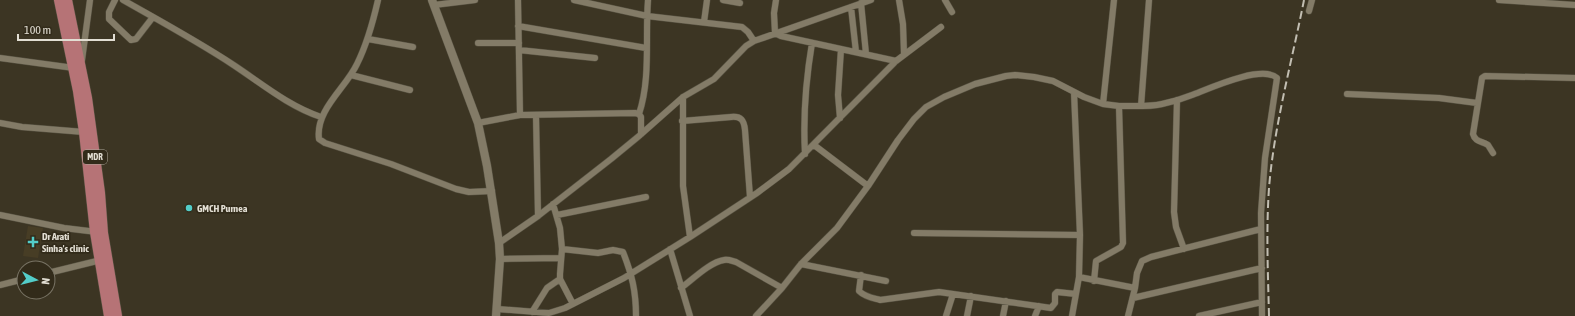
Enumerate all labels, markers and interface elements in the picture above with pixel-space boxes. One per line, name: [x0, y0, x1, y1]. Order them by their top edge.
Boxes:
scale bar: [18, 16, 114, 42]
text: 100 m: [24, 23, 51, 37]
road number: MDR: [83, 150, 107, 164]
marker: GMCH Purnea: [184, 203, 194, 213]
place label: GMCH Purnea: [197, 203, 248, 214]
place label: Dr Arati Sinha's clinic: [42, 231, 89, 254]
marker: Dr Arati Sinha's clinic: [27, 236, 39, 248]
north arrow: [16, 260, 56, 300]
text: N: [40, 277, 52, 285]

